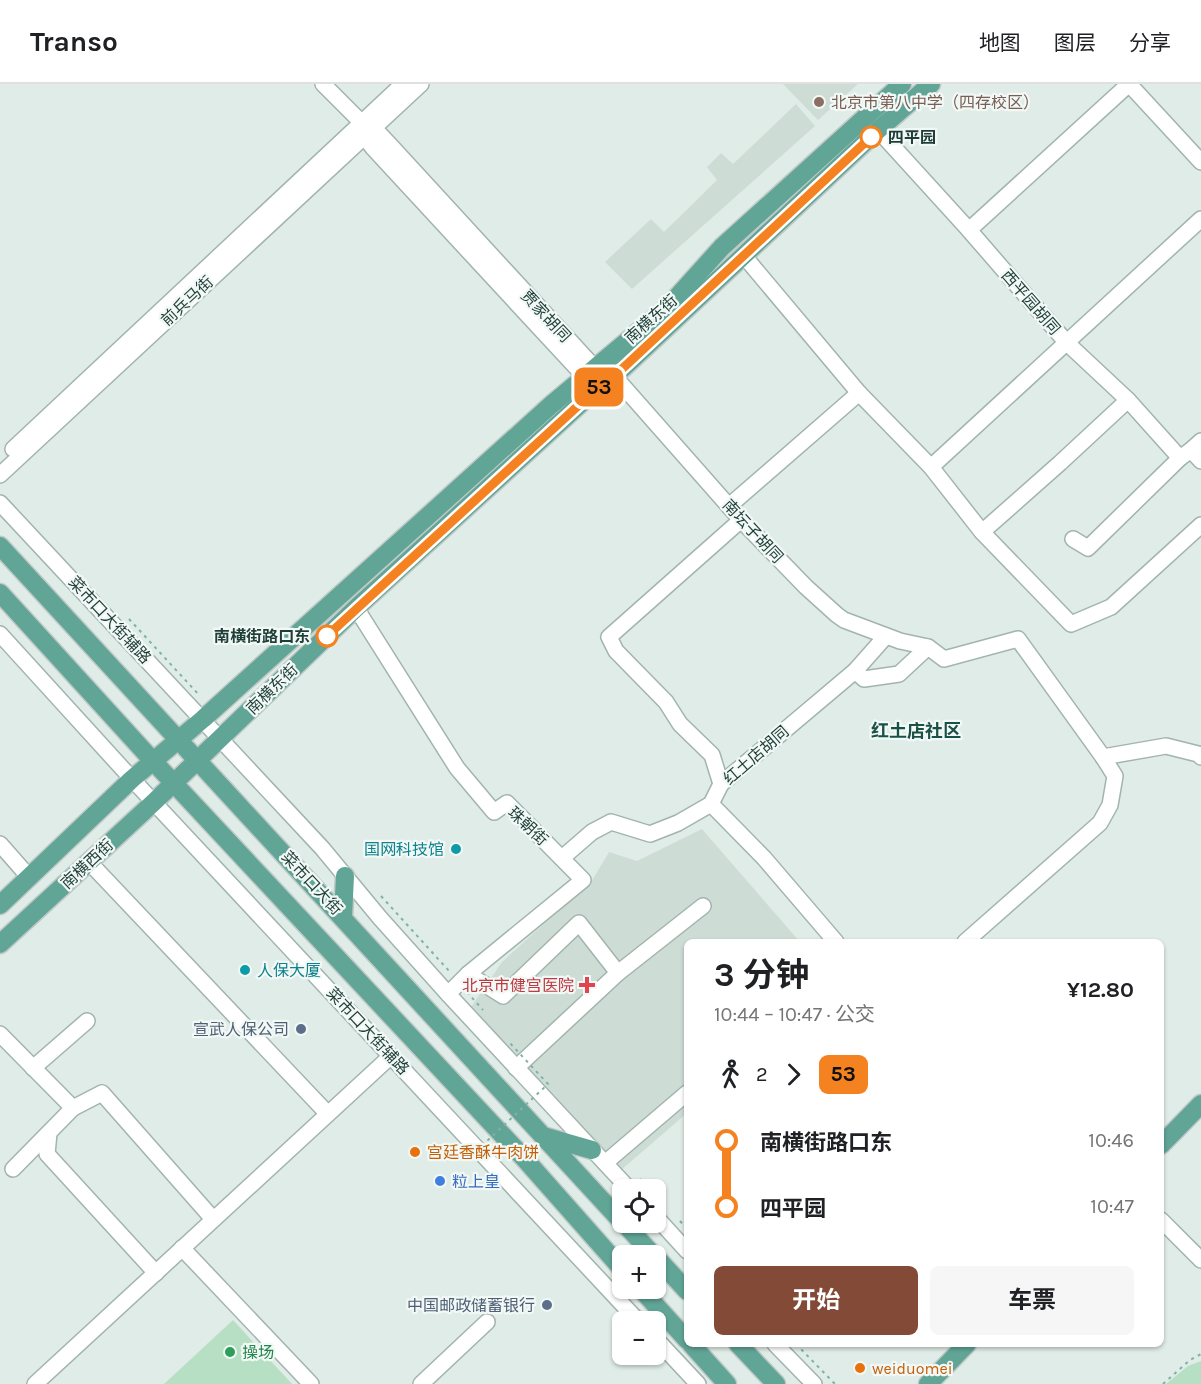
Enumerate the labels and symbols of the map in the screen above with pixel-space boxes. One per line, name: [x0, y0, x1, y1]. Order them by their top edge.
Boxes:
place label: 北京市第八中学（四存校区）: [831, 93, 1039, 112]
marker: 北京市第八中学（四存校区）: [812, 95, 826, 109]
marker: 四平园: [860, 126, 882, 148]
place label: 四平园: [888, 128, 936, 147]
street label: 西平园胡同: [998, 266, 1064, 338]
street label: 前兵马街: [157, 272, 217, 330]
street label: 贾家胡同: [517, 286, 575, 346]
street label: 南横东街: [621, 291, 681, 347]
line badge: 53: [572, 368, 626, 406]
street label: 南坛子胡同: [719, 495, 787, 567]
street label: 菜市口大街辅路: [65, 573, 155, 667]
marker: 南横街路口东: [316, 625, 338, 647]
place label: 南横街路口东: [214, 627, 310, 646]
street label: 南横东街: [242, 660, 302, 718]
district label: 红土店社区: [871, 720, 961, 742]
street label: 红土店胡同: [720, 722, 792, 788]
street label: 珠朝街: [504, 803, 552, 849]
street label: 南横西街: [57, 835, 117, 893]
place label: 国网科技馆: [364, 840, 444, 859]
marker: 国网科技馆: [449, 842, 463, 856]
street label: 菜市口大街: [278, 847, 346, 919]
place label: 人保大厦: [257, 961, 321, 980]
marker: 人保大厦: [238, 963, 252, 977]
place label: 北京市健宫医院: [462, 976, 574, 995]
marker: 北京市健宫医院: [578, 976, 596, 994]
street label: 菜市口大街辅路: [323, 984, 413, 1078]
place label: 宣武人保公司: [193, 1020, 289, 1039]
marker: 宣武人保公司: [294, 1022, 308, 1036]
place label: 宫廷香酥牛肉饼: [427, 1143, 539, 1162]
marker: 宫廷香酥牛肉饼: [408, 1145, 422, 1159]
place label: 粒上皇: [452, 1172, 500, 1191]
marker: 粒上皇: [433, 1174, 447, 1188]
place label: 中国邮政储蓄银行: [407, 1296, 535, 1315]
marker: 中国邮政储蓄银行: [540, 1298, 554, 1312]
place label: 操场: [242, 1343, 274, 1362]
marker: 操场: [223, 1345, 237, 1359]
place label: weiduomei: [872, 1359, 952, 1378]
marker: weiduomei: [853, 1361, 867, 1375]

